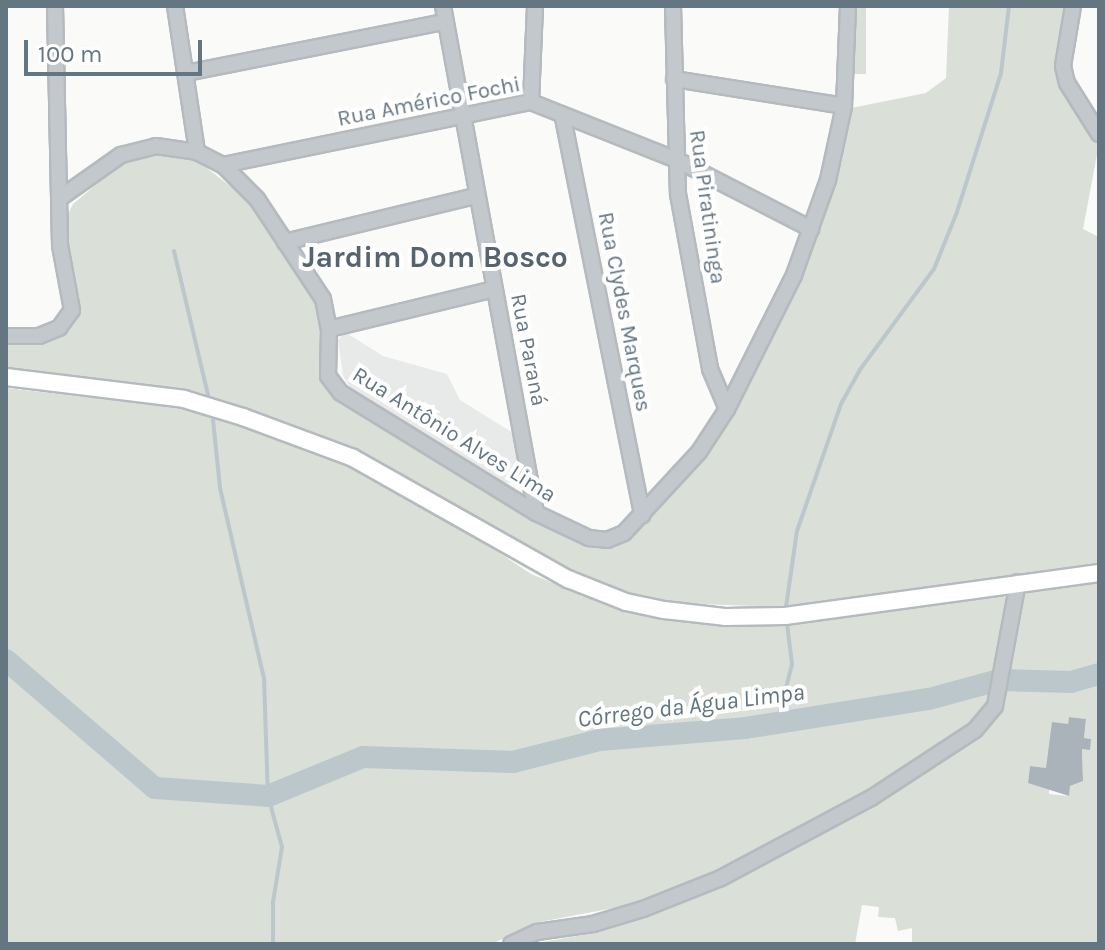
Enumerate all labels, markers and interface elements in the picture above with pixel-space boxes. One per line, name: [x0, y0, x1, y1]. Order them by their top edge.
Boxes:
scale bar: [28, 24, 206, 74]
text: 100 m: [38, 40, 103, 68]
street label: Rua Américo Fochi: [335, 71, 523, 133]
street label: Rua Piratininga: [683, 128, 731, 286]
street label: Rua Clydes Marques: [592, 210, 656, 414]
district label: Jardim Dom Bosco: [302, 239, 568, 275]
street label: Rua Paraná: [504, 292, 552, 408]
street label: Rua Antônio Alves Lima: [347, 362, 561, 508]
water label: Córrego da Água Limpa: [576, 678, 806, 734]

